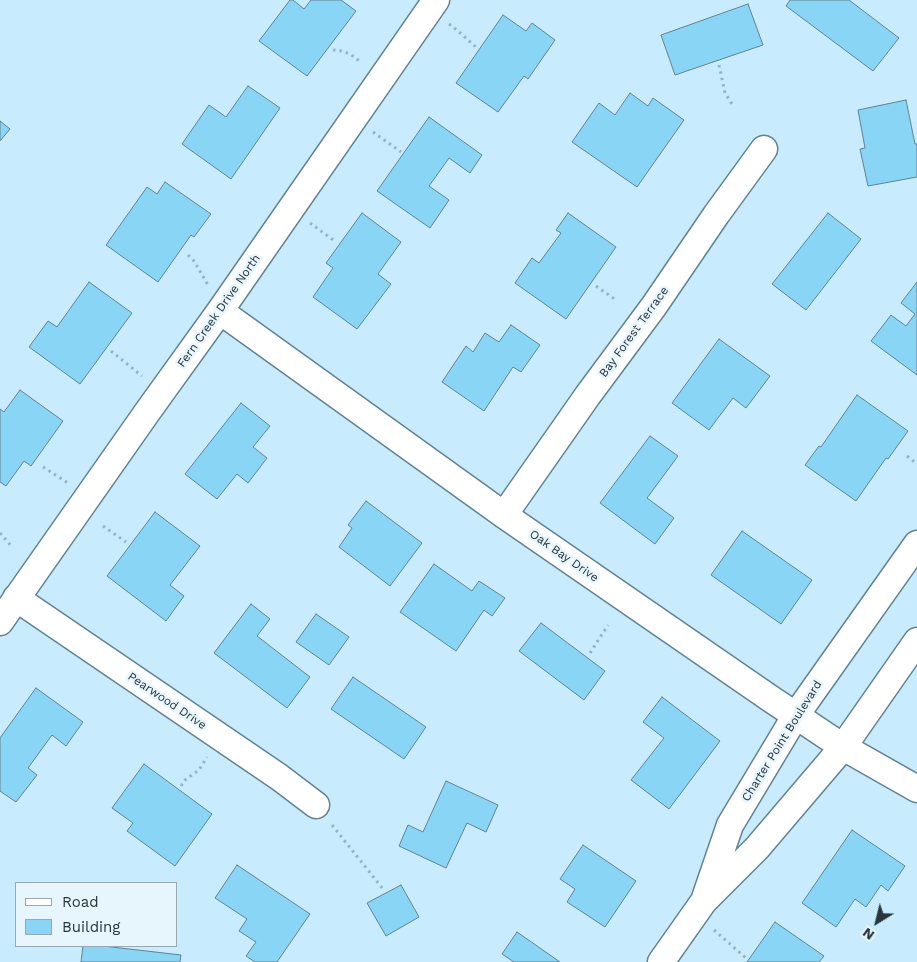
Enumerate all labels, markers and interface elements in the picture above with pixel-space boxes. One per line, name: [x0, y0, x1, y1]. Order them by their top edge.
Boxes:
street label: Fern Creek Drive North: [175, 252, 263, 370]
street label: Bay Forest Terrace: [596, 284, 672, 380]
street label: Oak Bay Drive: [527, 527, 601, 585]
street label: Pearwood Drive: [125, 669, 209, 733]
street label: Charter Point Boulevard: [739, 678, 825, 804]
legend: [15, 882, 178, 947]
text: Road: [62, 893, 99, 911]
north arrow: [852, 897, 902, 947]
text: Building: [62, 918, 120, 936]
text: N: [859, 925, 877, 944]

